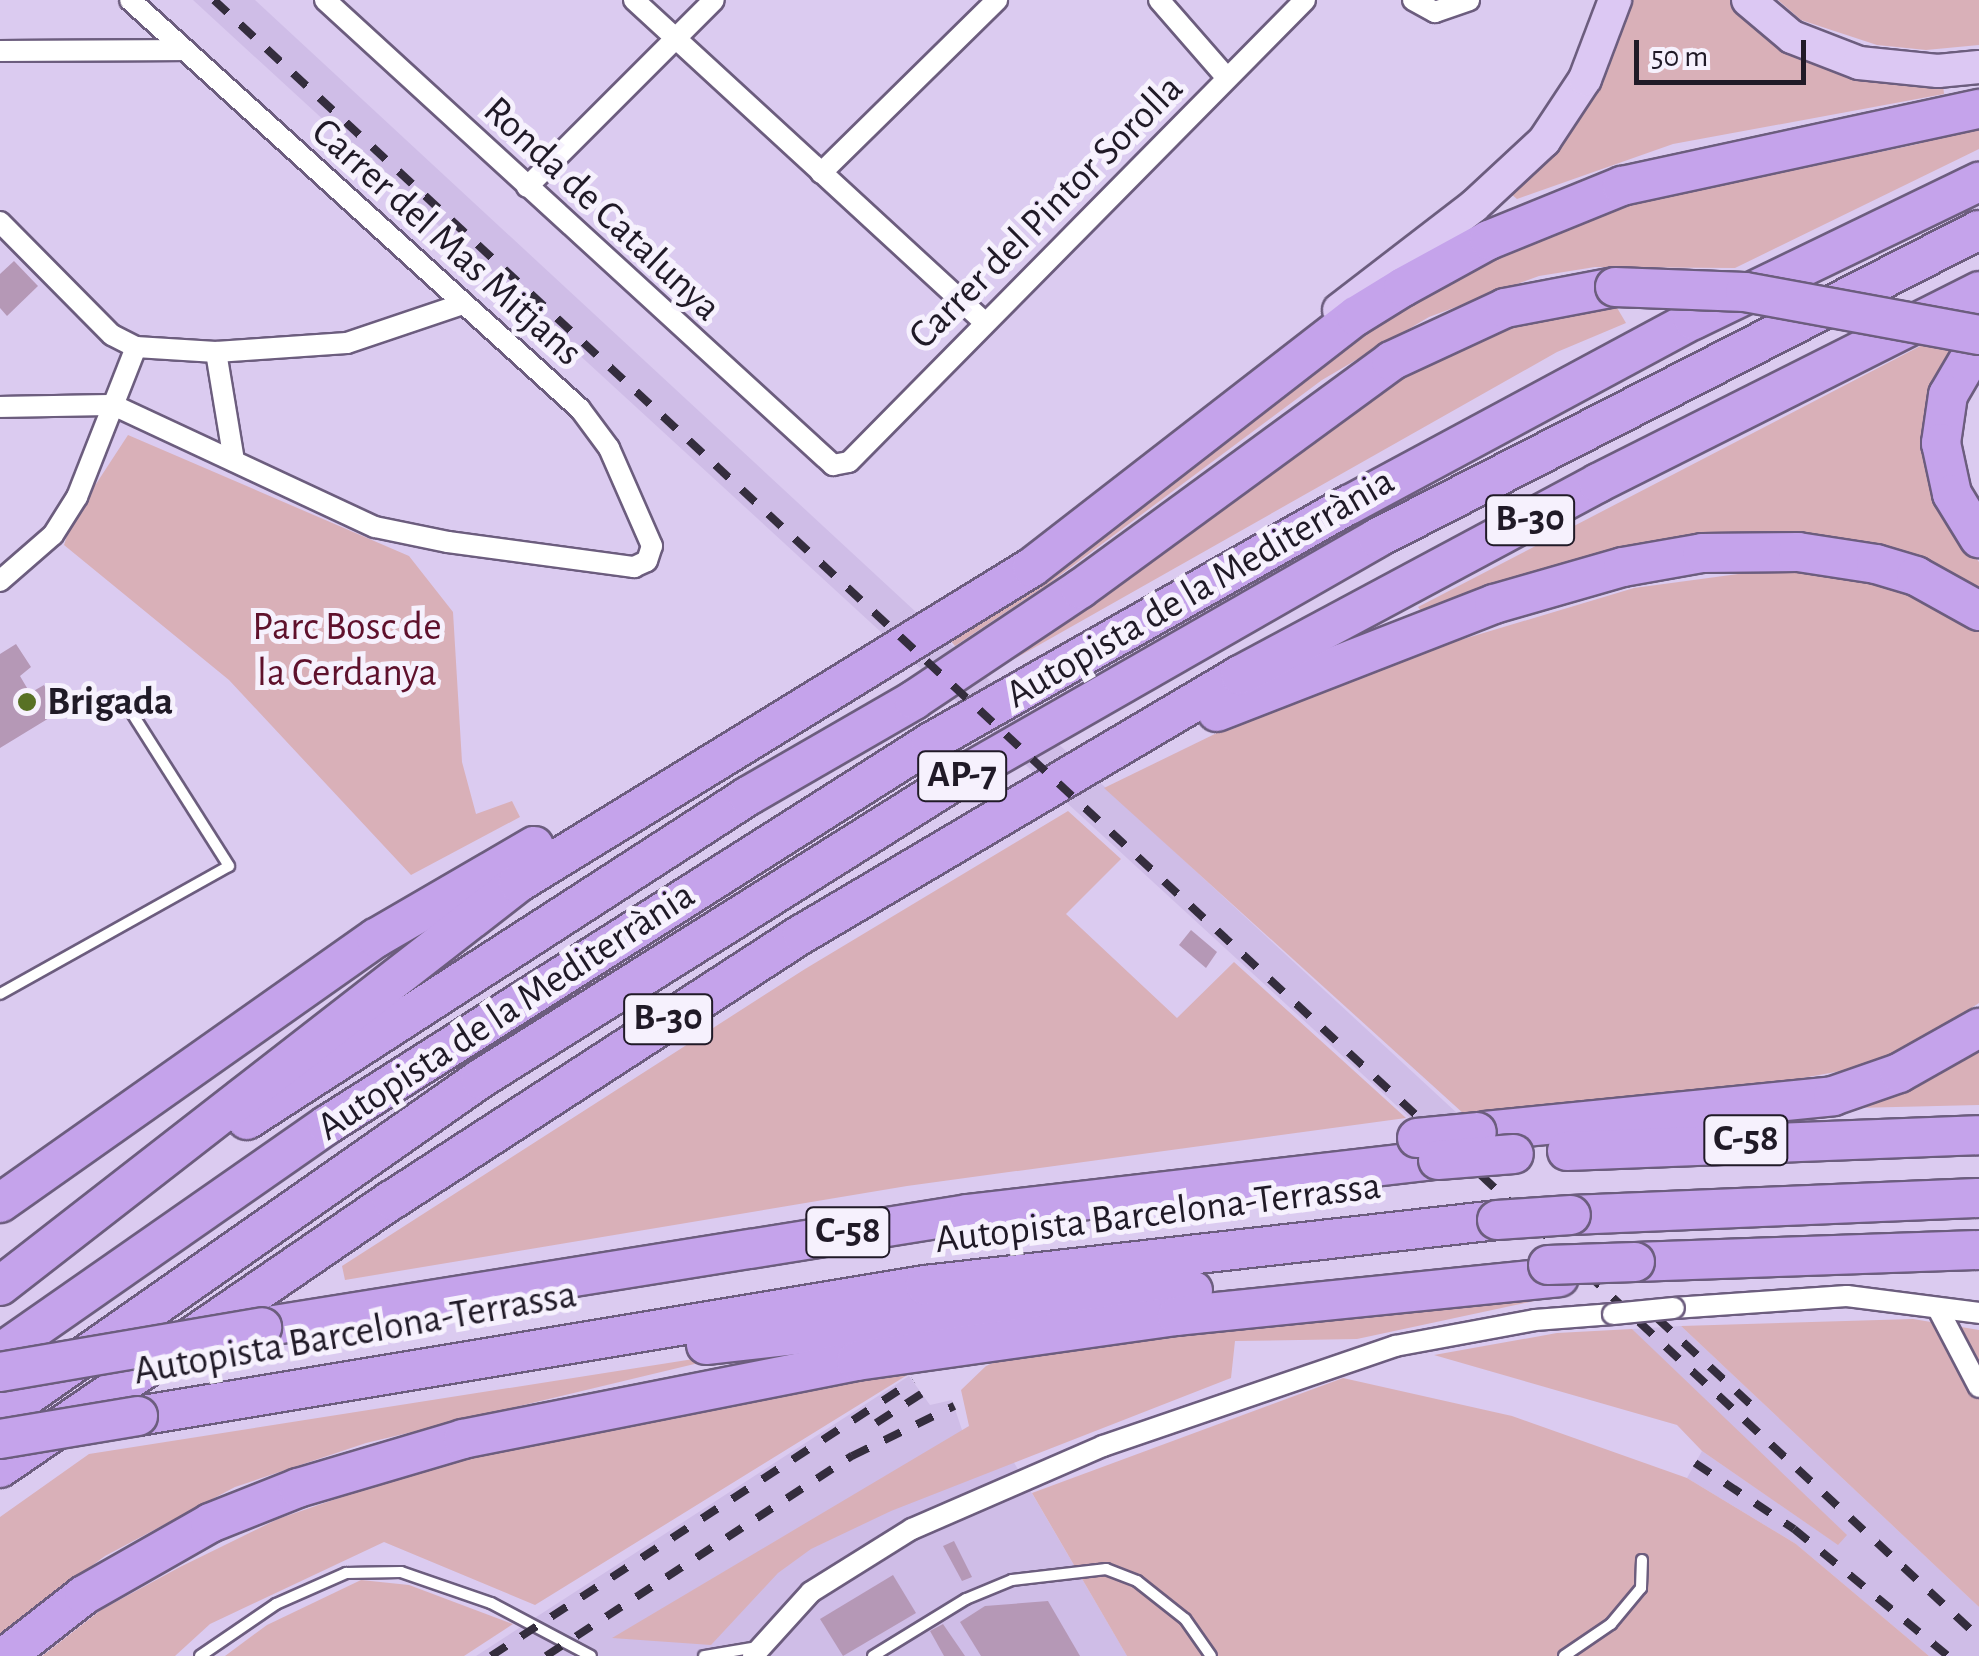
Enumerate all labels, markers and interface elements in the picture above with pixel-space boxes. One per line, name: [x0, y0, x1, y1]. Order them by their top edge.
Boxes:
scale bar: [1639, 20, 1812, 82]
text: 50 m: [1651, 42, 1708, 72]
street label: Carrer del Pintor Sorolla: [899, 65, 1193, 359]
street label: Ronda de Catalunya: [473, 87, 731, 331]
street label: Carrer del Mas Mitjans: [302, 108, 592, 376]
street label: Autopista de la Mediterrània: [997, 457, 1403, 719]
road number: B-30: [1485, 487, 1575, 553]
park label: Parc Bosc de la Cerdanya: [252, 603, 442, 697]
place label: Brigada: [47, 678, 173, 726]
marker: Brigada: [16, 691, 38, 713]
road number: AP-7: [917, 743, 1007, 809]
street label: Autopista de la Mediterrània: [308, 871, 704, 1151]
road number: B-30: [623, 986, 713, 1052]
road number: C-58: [1701, 1107, 1791, 1173]
street label: Autopista Barcelona-Terrassa: [932, 1162, 1384, 1264]
road number: C-58: [803, 1199, 893, 1265]
street label: Autopista Barcelona-Terrassa: [130, 1270, 580, 1396]

